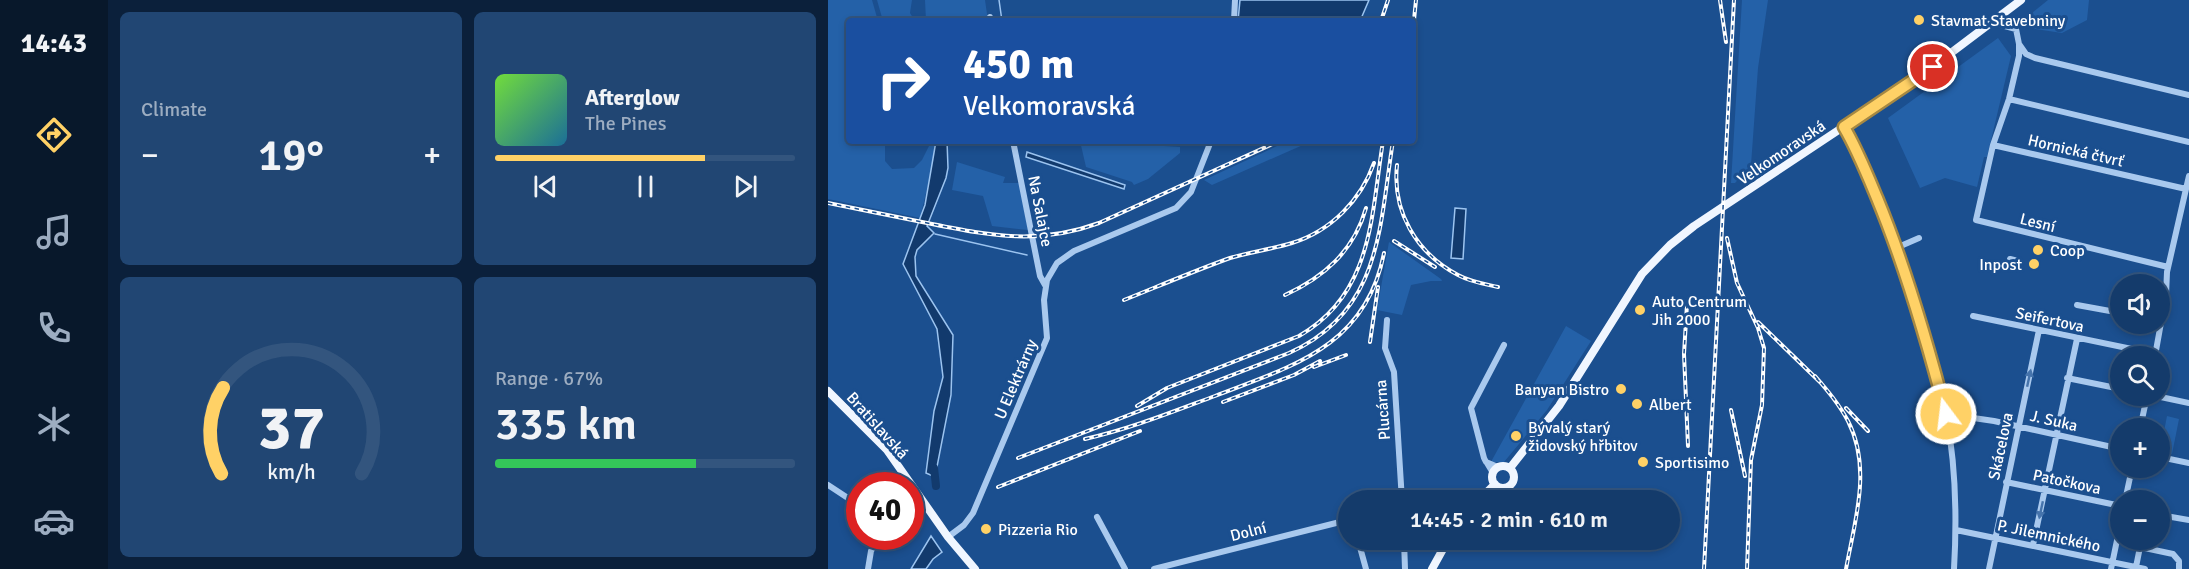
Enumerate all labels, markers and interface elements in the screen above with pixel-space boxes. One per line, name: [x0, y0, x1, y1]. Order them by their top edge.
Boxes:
place label: Stavmat Stavebniny: [1931, 11, 2066, 31]
marker: Stavmat Stavebniny: [1912, 13, 1926, 27]
text: 14:43: [21, 27, 87, 60]
text: 450 m: [963, 39, 1074, 90]
pin: [1907, 41, 1958, 92]
icon: right: [864, 42, 942, 120]
icon: arrive: [1916, 50, 1949, 83]
text: Afterglow: [585, 84, 680, 111]
text: Velkomoravská: [963, 90, 1136, 123]
text: Climate: [141, 97, 207, 122]
text: The Pines: [585, 111, 667, 136]
icon: directions: [33, 114, 75, 156]
street label: Velkomoravská: [1734, 116, 1830, 190]
text: 19°: [258, 128, 324, 183]
street label: Hornická čtvrť: [2026, 130, 2126, 172]
text: −: [141, 135, 159, 176]
text: +: [423, 135, 441, 176]
icon: previous: [529, 170, 562, 203]
icon: pause: [629, 170, 662, 203]
icon: next: [729, 170, 762, 203]
street label: Na Salajce: [1023, 174, 1057, 249]
street label: Lesní: [2018, 209, 2058, 237]
icon: music: [33, 211, 75, 253]
place label: Coop: [2050, 241, 2085, 261]
marker: Coop: [2031, 243, 2045, 257]
place label: Inpost: [1979, 255, 2022, 275]
marker: Inpost: [2027, 257, 2041, 271]
map controls: [2110, 274, 2170, 550]
button: sound: [2110, 274, 2170, 334]
place label: Auto Centrum Jih 2000: [1652, 292, 1747, 330]
marker: Auto Centrum Jih 2000: [1633, 303, 1647, 317]
street label: Seifertova: [2014, 303, 2086, 337]
icon: phone: [33, 307, 75, 349]
street label: U Elektrárny: [990, 336, 1042, 422]
button: search: [2110, 346, 2170, 406]
text: Range · 67%: [495, 366, 603, 391]
one-way arrow: [2024, 369, 2034, 387]
street label: Plucárna: [1371, 379, 1395, 441]
place label: Banyan Bistro: [1515, 380, 1609, 400]
marker: Banyan Bistro: [1614, 382, 1628, 396]
position arrow: [1914, 382, 1978, 446]
street label: Bratislavská: [842, 388, 913, 463]
text: 37: [257, 389, 325, 466]
place label: Albert: [1649, 395, 1692, 415]
text: 335 km: [495, 397, 637, 452]
marker: Albert: [1630, 397, 1644, 411]
icon: climate: [33, 403, 75, 445]
street label: J. Suka: [2028, 406, 2080, 436]
street label: Skácelova: [1984, 411, 2018, 482]
place label: Bývalý starý židovský hřbitov: [1528, 418, 1638, 456]
button: +: [2110, 418, 2170, 478]
marker: Bývalý starý židovský hřbitov: [1509, 429, 1523, 443]
place label: Sportisimo: [1655, 453, 1729, 473]
marker: Sportisimo: [1636, 455, 1650, 469]
text: km/h: [267, 459, 315, 485]
street label: Patočkova: [2031, 465, 2103, 499]
speed limit sign: 40: [846, 472, 924, 550]
button: −: [2110, 490, 2170, 550]
icon: car: [33, 500, 75, 542]
one-way arrow: [2036, 501, 2045, 520]
text: 14:45 · 2 min · 610 m: [1410, 506, 1608, 533]
street label: P. Jilemnického: [1995, 515, 2102, 557]
street label: Dolní: [1228, 518, 1269, 546]
place label: Pizzeria Rio: [998, 520, 1078, 540]
marker: Pizzeria Rio: [979, 522, 993, 536]

